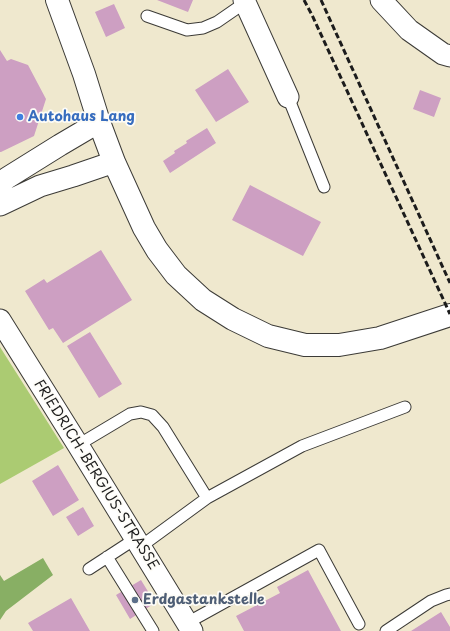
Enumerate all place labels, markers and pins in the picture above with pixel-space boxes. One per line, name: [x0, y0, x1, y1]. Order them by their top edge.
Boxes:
place label: Autohaus Lang: [28, 109, 135, 125]
marker: Autohaus Lang: [15, 112, 25, 122]
place label: Erdgastankstelle: [143, 592, 265, 608]
marker: Erdgastankstelle: [130, 595, 140, 605]

